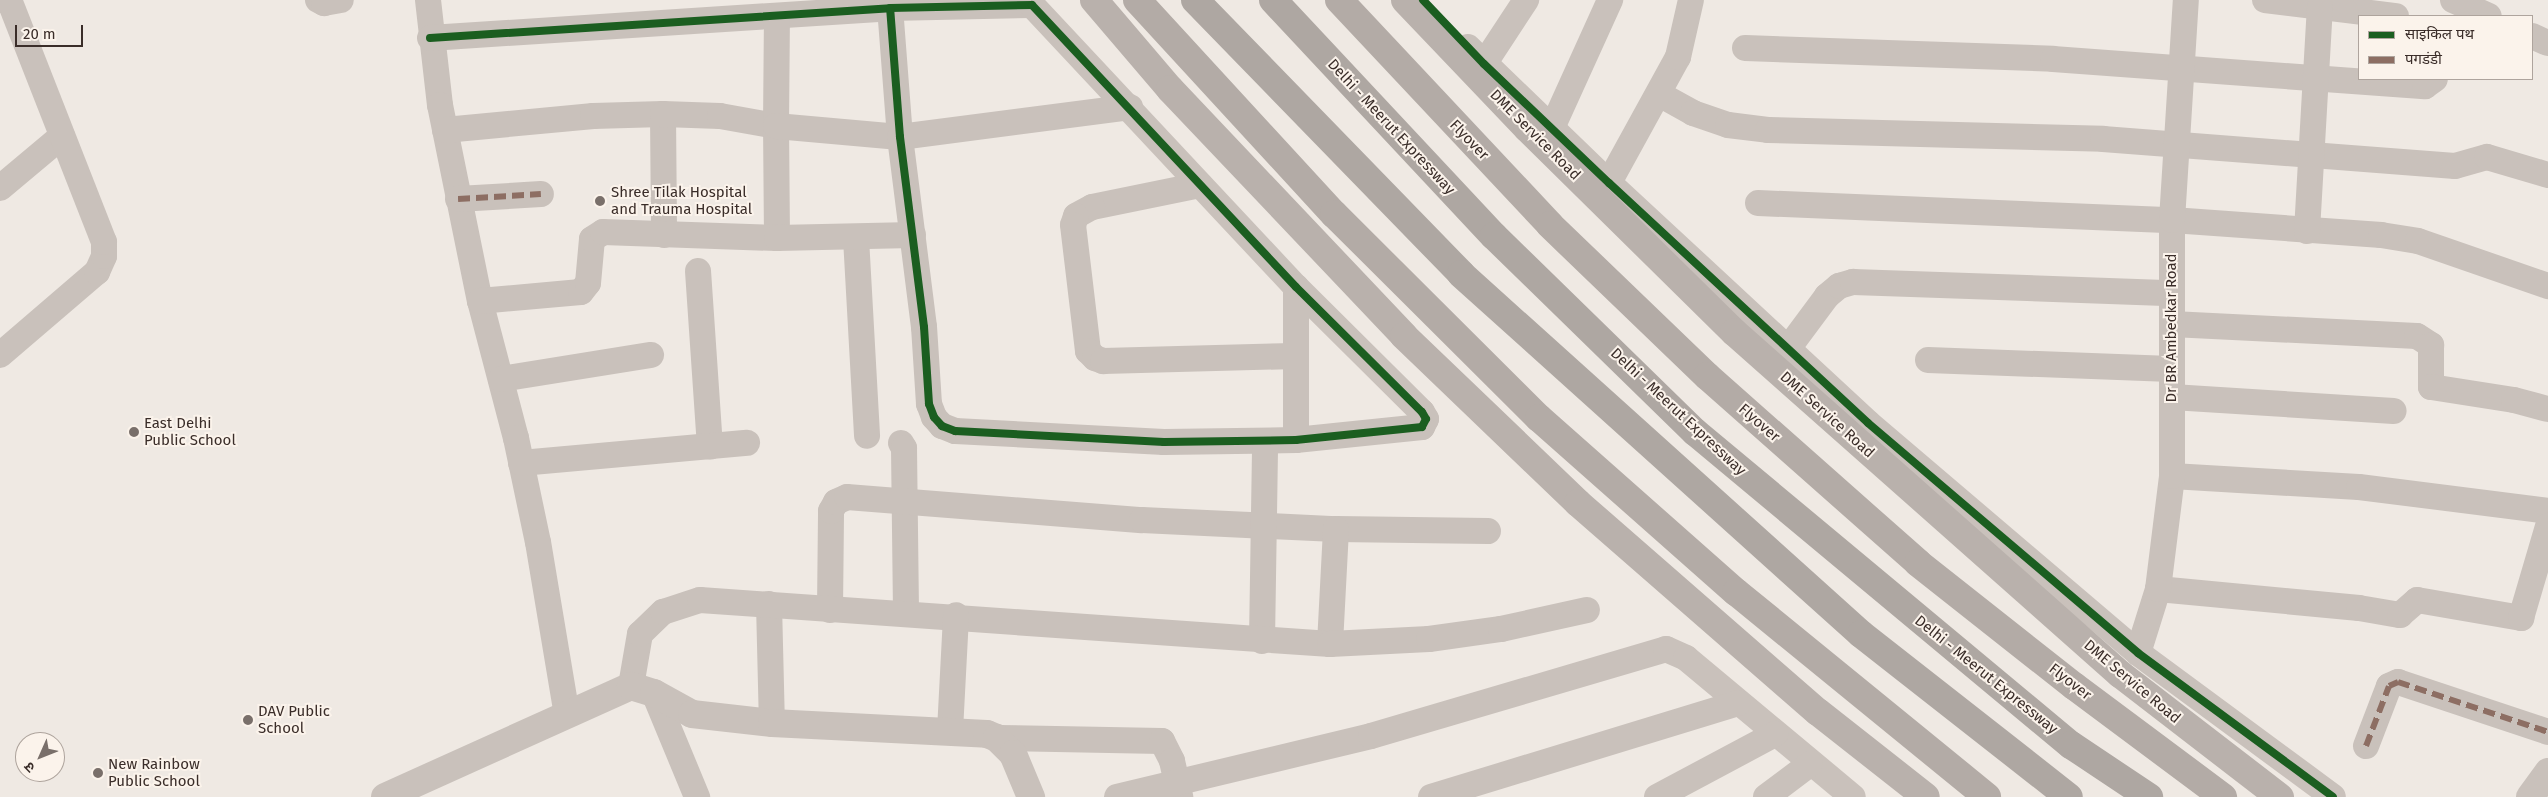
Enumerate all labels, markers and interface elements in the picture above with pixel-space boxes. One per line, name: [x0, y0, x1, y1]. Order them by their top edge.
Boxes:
scale bar: [18, 15, 85, 47]
legend: [2358, 15, 2533, 80]
text: 20 m: [23, 25, 56, 43]
text: साइकिल पथ: [2405, 25, 2474, 43]
text: पगडंडी: [2405, 50, 2442, 68]
street label: Delhi - Meerut Expressway: [1324, 56, 1458, 198]
street label: DME Service Road: [1486, 86, 1584, 184]
street label: Flyover: [1446, 116, 1492, 164]
place label: Shree Tilak Hospital and Trauma Hospital: [611, 183, 752, 218]
marker: Shree Tilak Hospital and Trauma Hospital: [593, 194, 607, 208]
street label: Dr BR Ambedkar Road: [2163, 253, 2181, 403]
street label: Delhi - Meerut Expressway: [1607, 345, 1749, 479]
street label: DME Service Road: [1776, 368, 1878, 462]
street label: Flyover: [1735, 400, 1783, 446]
place label: East Delhi Public School: [144, 414, 236, 449]
marker: East Delhi Public School: [128, 426, 140, 438]
street label: Delhi - Meerut Expressway: [1911, 612, 2061, 738]
street label: DME Service Road: [2080, 636, 2184, 728]
street label: Flyover: [2045, 660, 2095, 704]
place label: DAV Public School: [258, 702, 330, 737]
marker: DAV Public School: [242, 714, 254, 726]
north arrow: [15, 732, 65, 782]
place label: New Rainbow Public School: [108, 755, 200, 790]
text: उ: [21, 758, 39, 776]
marker: New Rainbow Public School: [92, 767, 104, 779]

